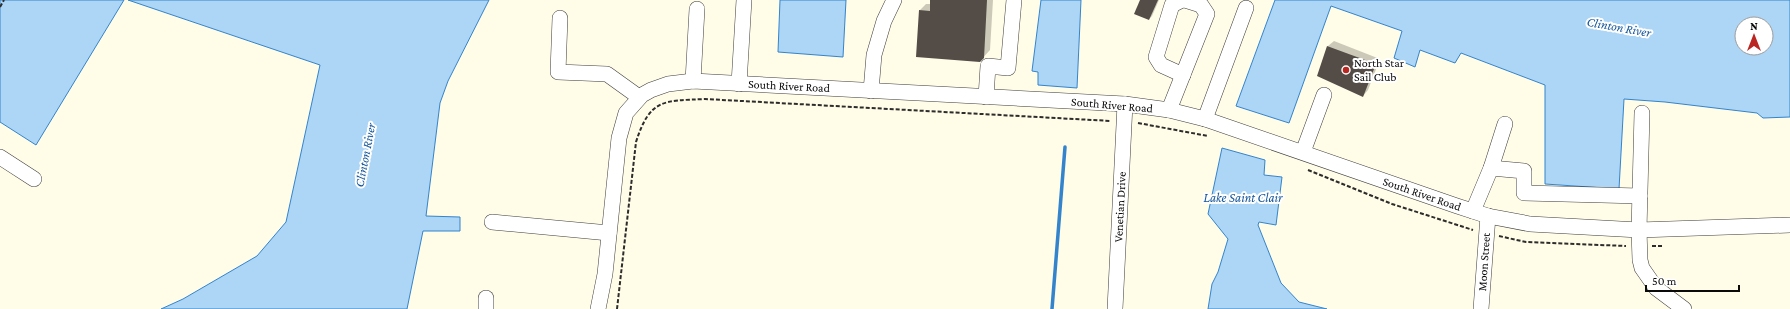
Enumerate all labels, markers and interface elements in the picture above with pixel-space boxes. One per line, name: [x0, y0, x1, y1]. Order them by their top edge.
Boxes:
water label: Clinton River: [1586, 14, 1653, 40]
north arrow: [1734, 16, 1774, 56]
text: N: [1750, 20, 1758, 32]
place label: North Star Sail Club: [1354, 56, 1405, 84]
marker: North Star Sail Club: [1341, 65, 1351, 75]
street label: South River Road: [748, 77, 831, 95]
street label: South River Road: [1071, 94, 1154, 116]
water label: Clinton River: [351, 121, 379, 188]
street label: Venetian Drive: [1111, 171, 1129, 243]
street label: South River Road: [1381, 174, 1464, 214]
water label: Lake Saint Clair: [1203, 190, 1283, 205]
street label: Moon Street: [1475, 231, 1493, 292]
scale bar: [1646, 267, 1739, 293]
text: 50 m: [1652, 274, 1677, 288]

